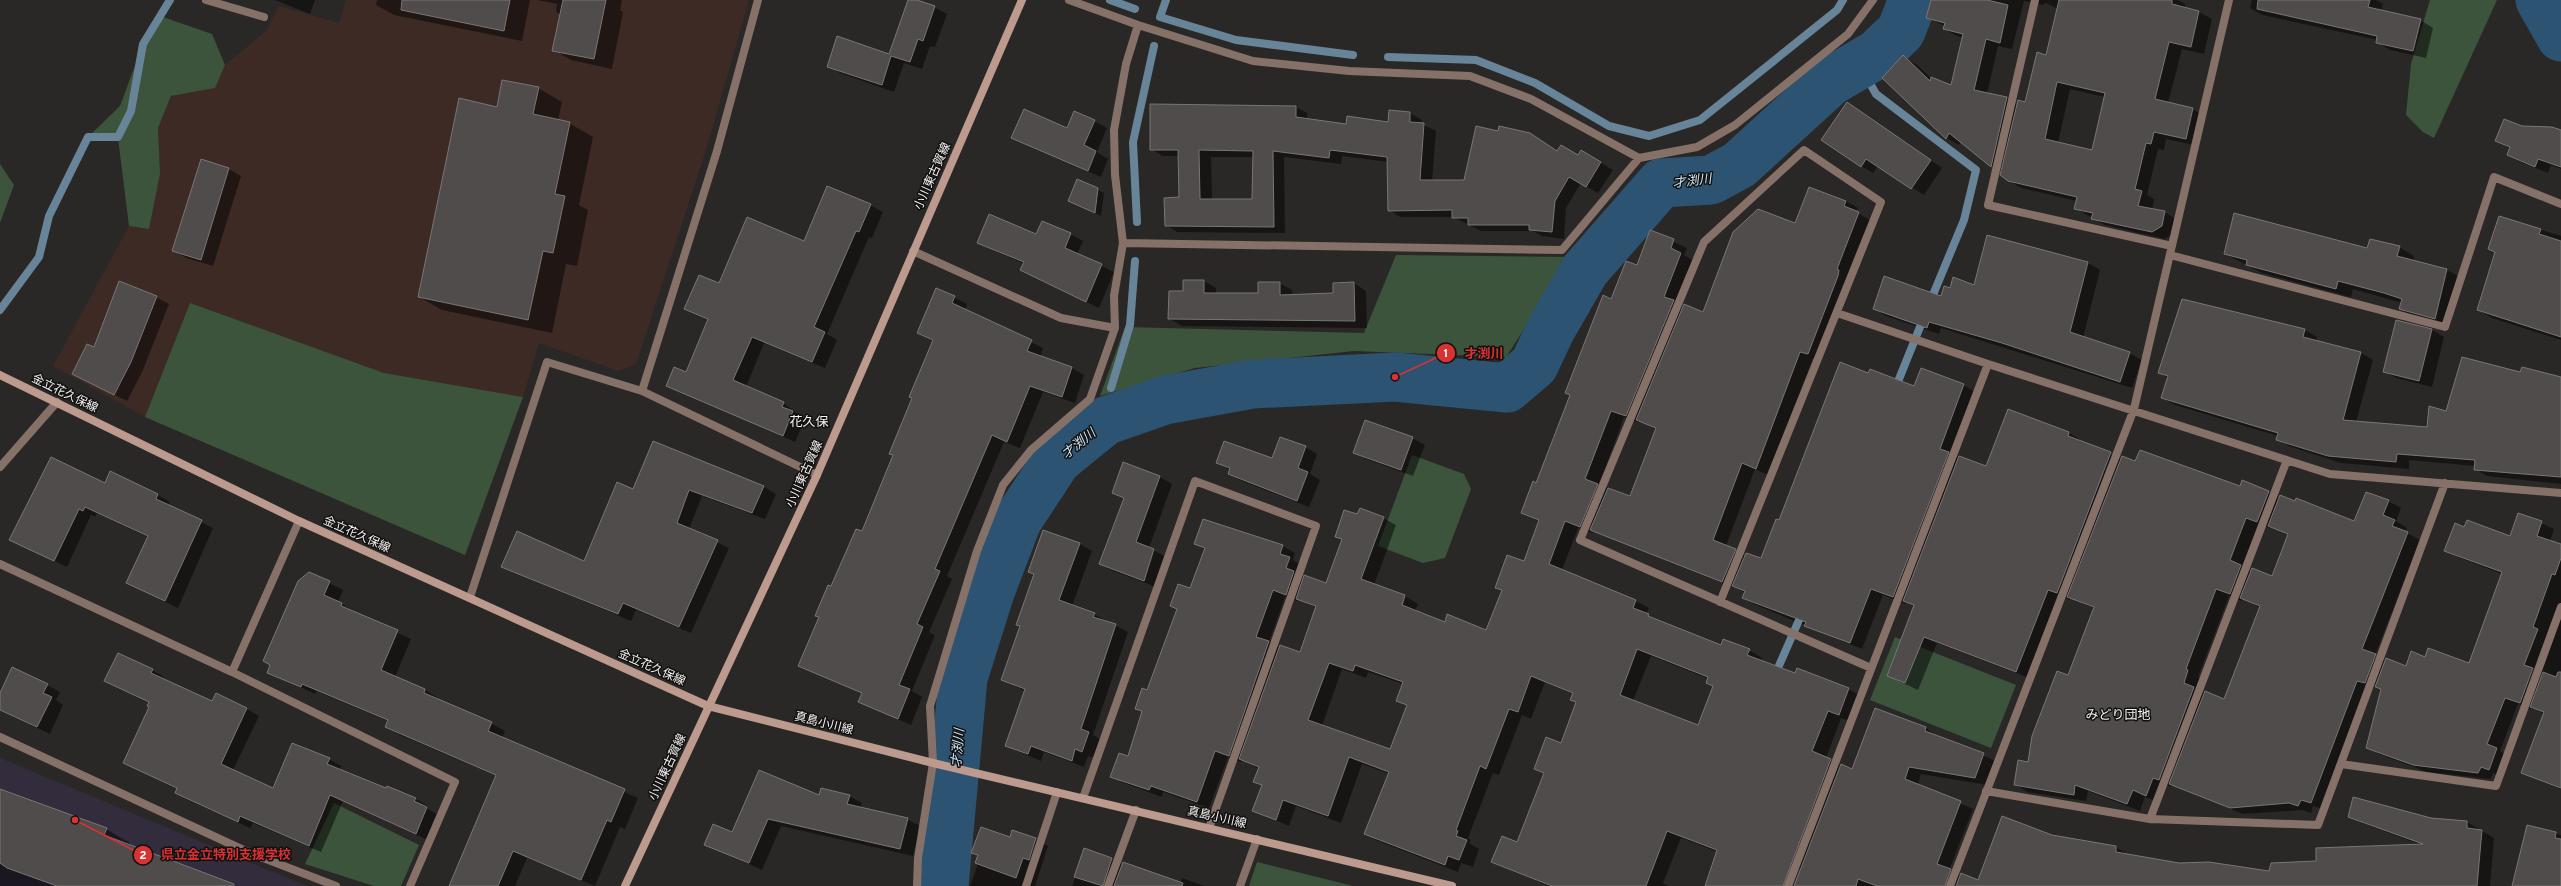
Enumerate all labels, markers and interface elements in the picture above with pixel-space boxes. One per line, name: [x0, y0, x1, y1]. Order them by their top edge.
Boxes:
street label: 小川東古賀線: [911, 140, 955, 213]
water label: 才渕川: [1672, 171, 1715, 192]
callout: 才渕川: [1436, 341, 1511, 366]
text: 1: [1444, 346, 1448, 362]
text: 才渕川: [1464, 346, 1504, 363]
street label: 金立花久保線: [29, 371, 100, 417]
district label: 花久保: [789, 414, 829, 431]
water label: 才渕川: [1059, 425, 1101, 463]
street label: 小川東古賀線: [783, 438, 827, 511]
street label: 金立花久保線: [320, 513, 393, 557]
street label: 金立花久保線: [615, 646, 688, 690]
district label: みどり団地: [2085, 708, 2151, 724]
street label: 真島小川線: [793, 709, 855, 739]
water label: 才渕川: [949, 726, 969, 768]
street label: 小川東古賀線: [645, 731, 690, 803]
street label: 真島小川線: [1186, 803, 1248, 833]
callout: 県立金立特別支援学校: [133, 842, 299, 867]
text: 県立金立特別支援学校: [161, 847, 291, 864]
text: 2: [139, 848, 147, 864]

